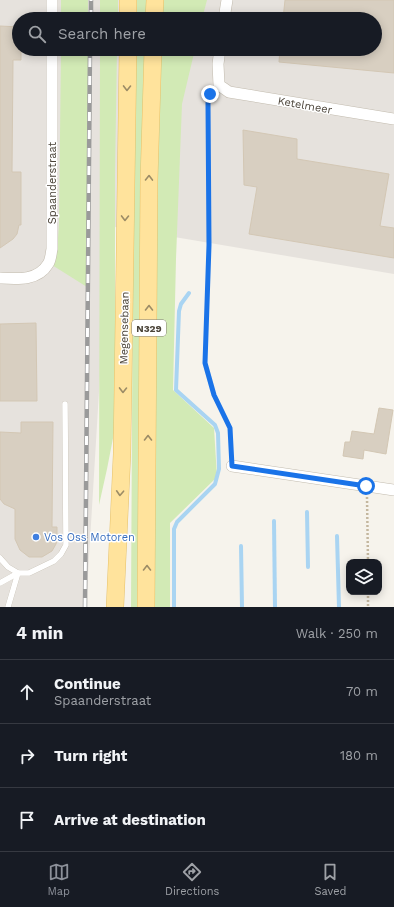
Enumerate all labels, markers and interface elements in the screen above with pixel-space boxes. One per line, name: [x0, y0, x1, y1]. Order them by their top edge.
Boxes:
search box: [12, 12, 382, 56]
icon: search: [26, 23, 48, 45]
text: Search here: [58, 25, 146, 43]
one-way arrow: [123, 85, 131, 91]
route end: [201, 85, 219, 103]
street label: Ketelmeer: [277, 94, 334, 117]
street label: Spaanderstraat: [46, 141, 59, 224]
one-way arrow: [145, 175, 154, 181]
one-way arrow: [121, 215, 129, 221]
street label: Megensebaan: [117, 291, 132, 365]
one-way arrow: [145, 305, 153, 311]
road number: N329: [132, 320, 166, 336]
one-way arrow: [119, 387, 127, 393]
one-way arrow: [144, 435, 152, 441]
route start: [357, 477, 375, 495]
one-way arrow: [116, 490, 124, 496]
place label: Vos Oss Motoren: [44, 531, 135, 544]
marker: Vos Oss Motoren: [31, 532, 41, 542]
map controls: [346, 559, 382, 595]
button: layers: [346, 559, 382, 595]
one-way arrow: [143, 565, 151, 571]
text: 4 min: [16, 623, 63, 643]
text: Walk · 250 m: [296, 626, 378, 641]
text: Continue: [54, 675, 121, 693]
icon: ahead: [16, 681, 38, 703]
text: 70 m: [346, 684, 378, 699]
text: Spaanderstraat: [54, 693, 151, 708]
icon: right: [16, 745, 38, 767]
text: Turn right: [54, 747, 127, 765]
text: 180 m: [340, 748, 378, 763]
icon: arrive: [16, 809, 38, 831]
text: Arrive at destination: [54, 811, 206, 829]
tab: Map: [48, 861, 70, 898]
tab: Directions: [165, 861, 219, 898]
tab: Saved: [314, 861, 346, 898]

